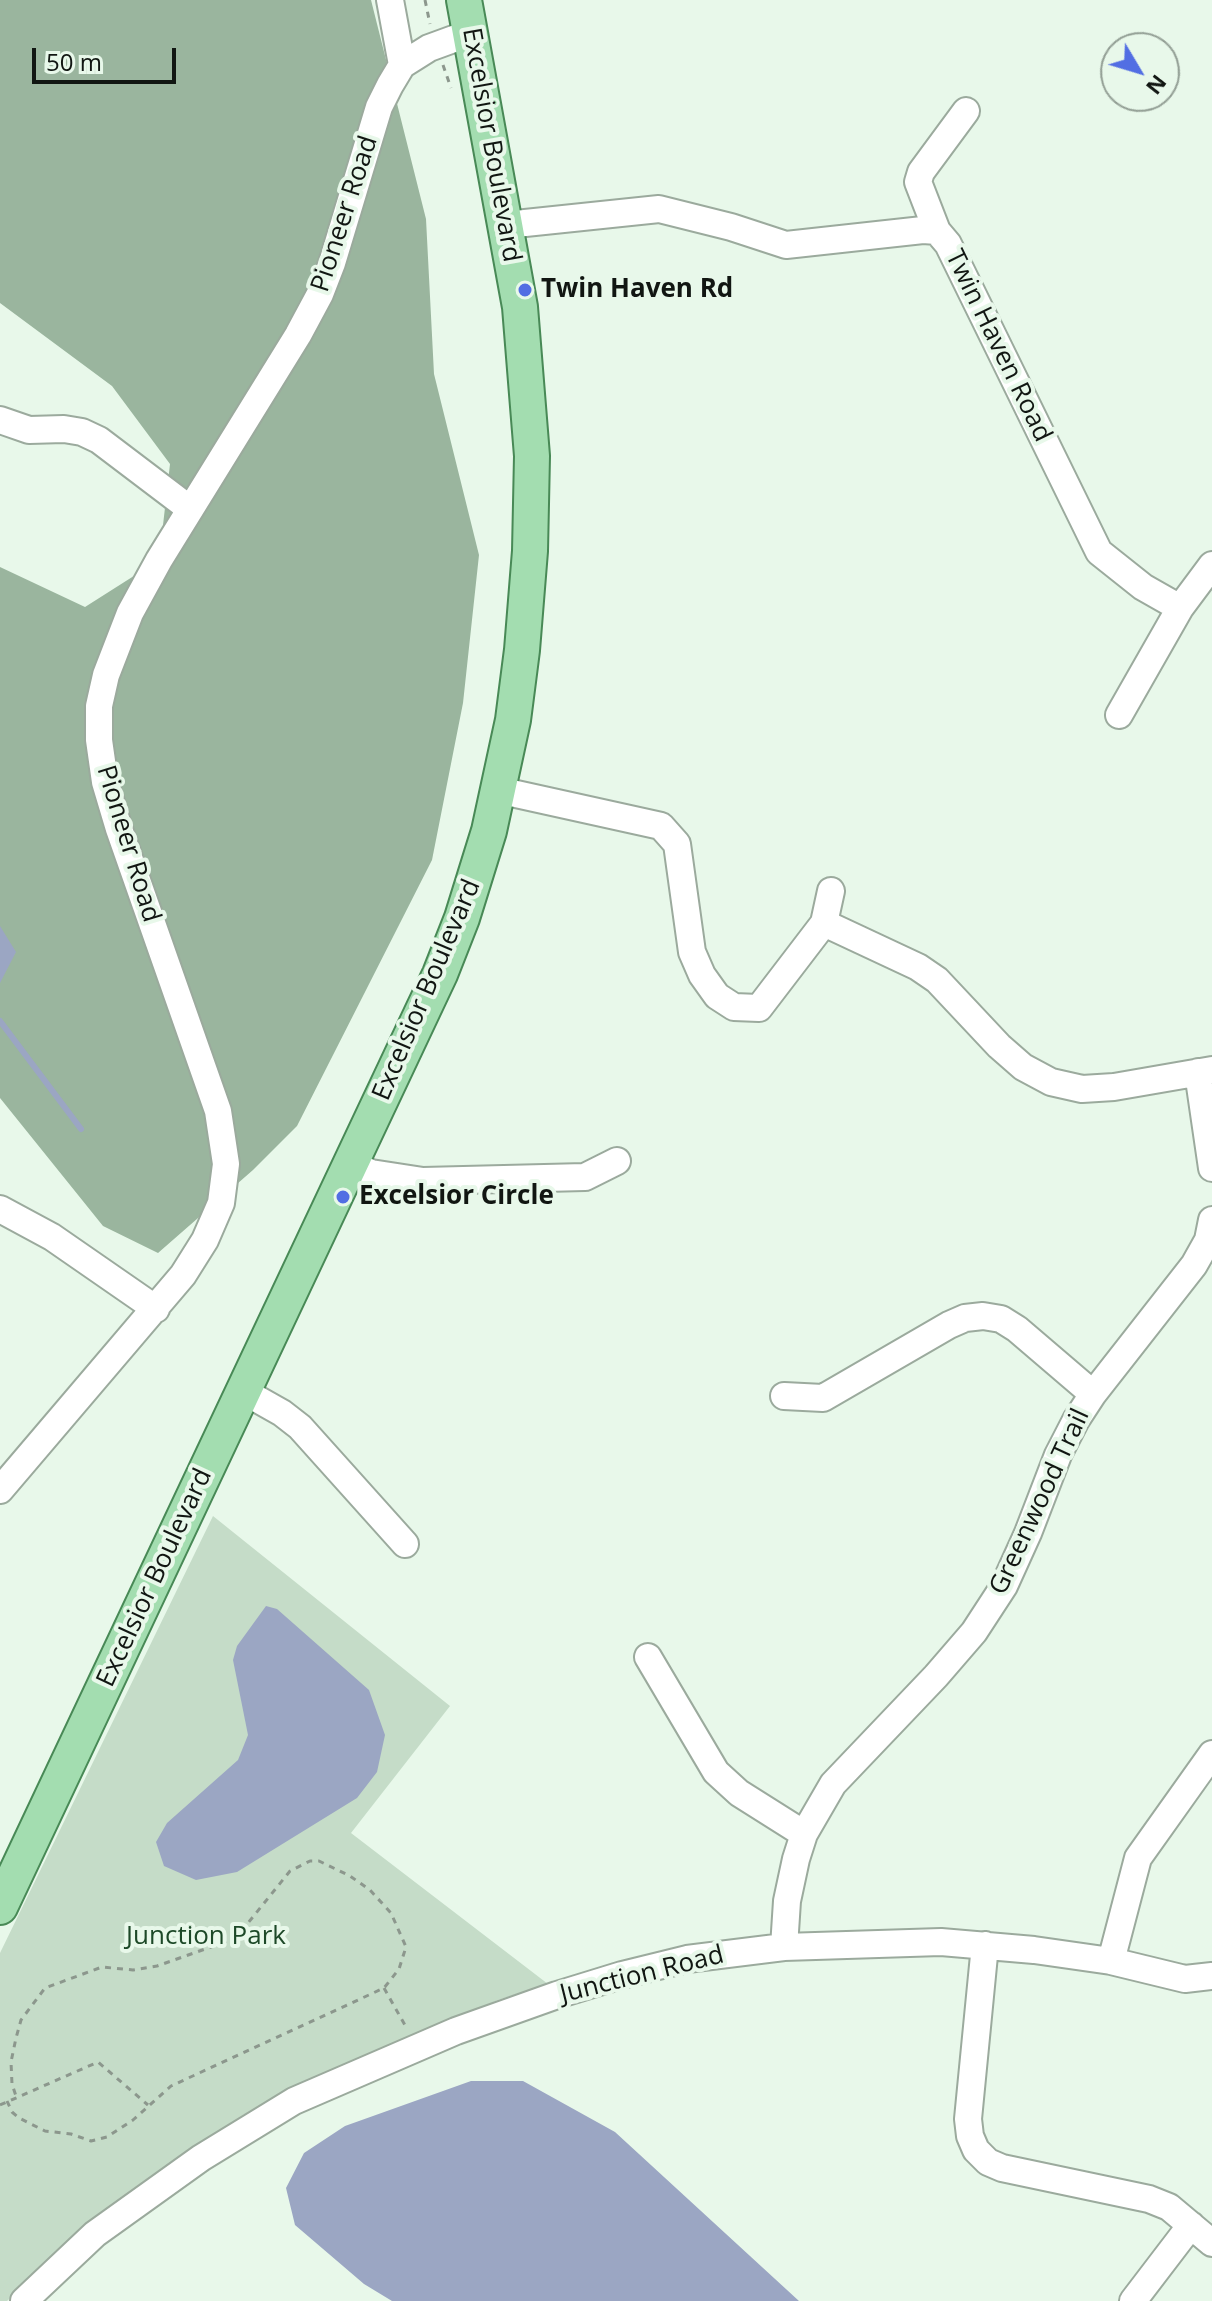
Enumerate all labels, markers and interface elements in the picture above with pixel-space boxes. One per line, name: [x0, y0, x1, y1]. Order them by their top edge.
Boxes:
street label: Excelsior Boulevard: [455, 26, 527, 264]
scale bar: [36, 32, 180, 82]
north arrow: [1100, 32, 1180, 112]
text: 50 m: [46, 45, 102, 78]
text: N: [1140, 69, 1175, 102]
street label: Pioneer Road: [305, 132, 385, 296]
street label: Twin Haven Road: [938, 245, 1058, 447]
place label: Twin Haven Rd: [541, 274, 733, 306]
marker: Twin Haven Rd: [516, 281, 534, 299]
street label: Pioneer Road: [89, 762, 167, 926]
street label: Excelsior Boulevard: [366, 875, 488, 1105]
place label: Excelsior Circle: [359, 1181, 554, 1213]
marker: Excelsior Circle: [334, 1188, 352, 1206]
street label: Greenwood Trail: [983, 1404, 1097, 1600]
street label: Excelsior Boulevard: [91, 1464, 219, 1692]
park label: Junction Park: [126, 1921, 286, 1953]
street label: Junction Road: [557, 1940, 727, 2010]

